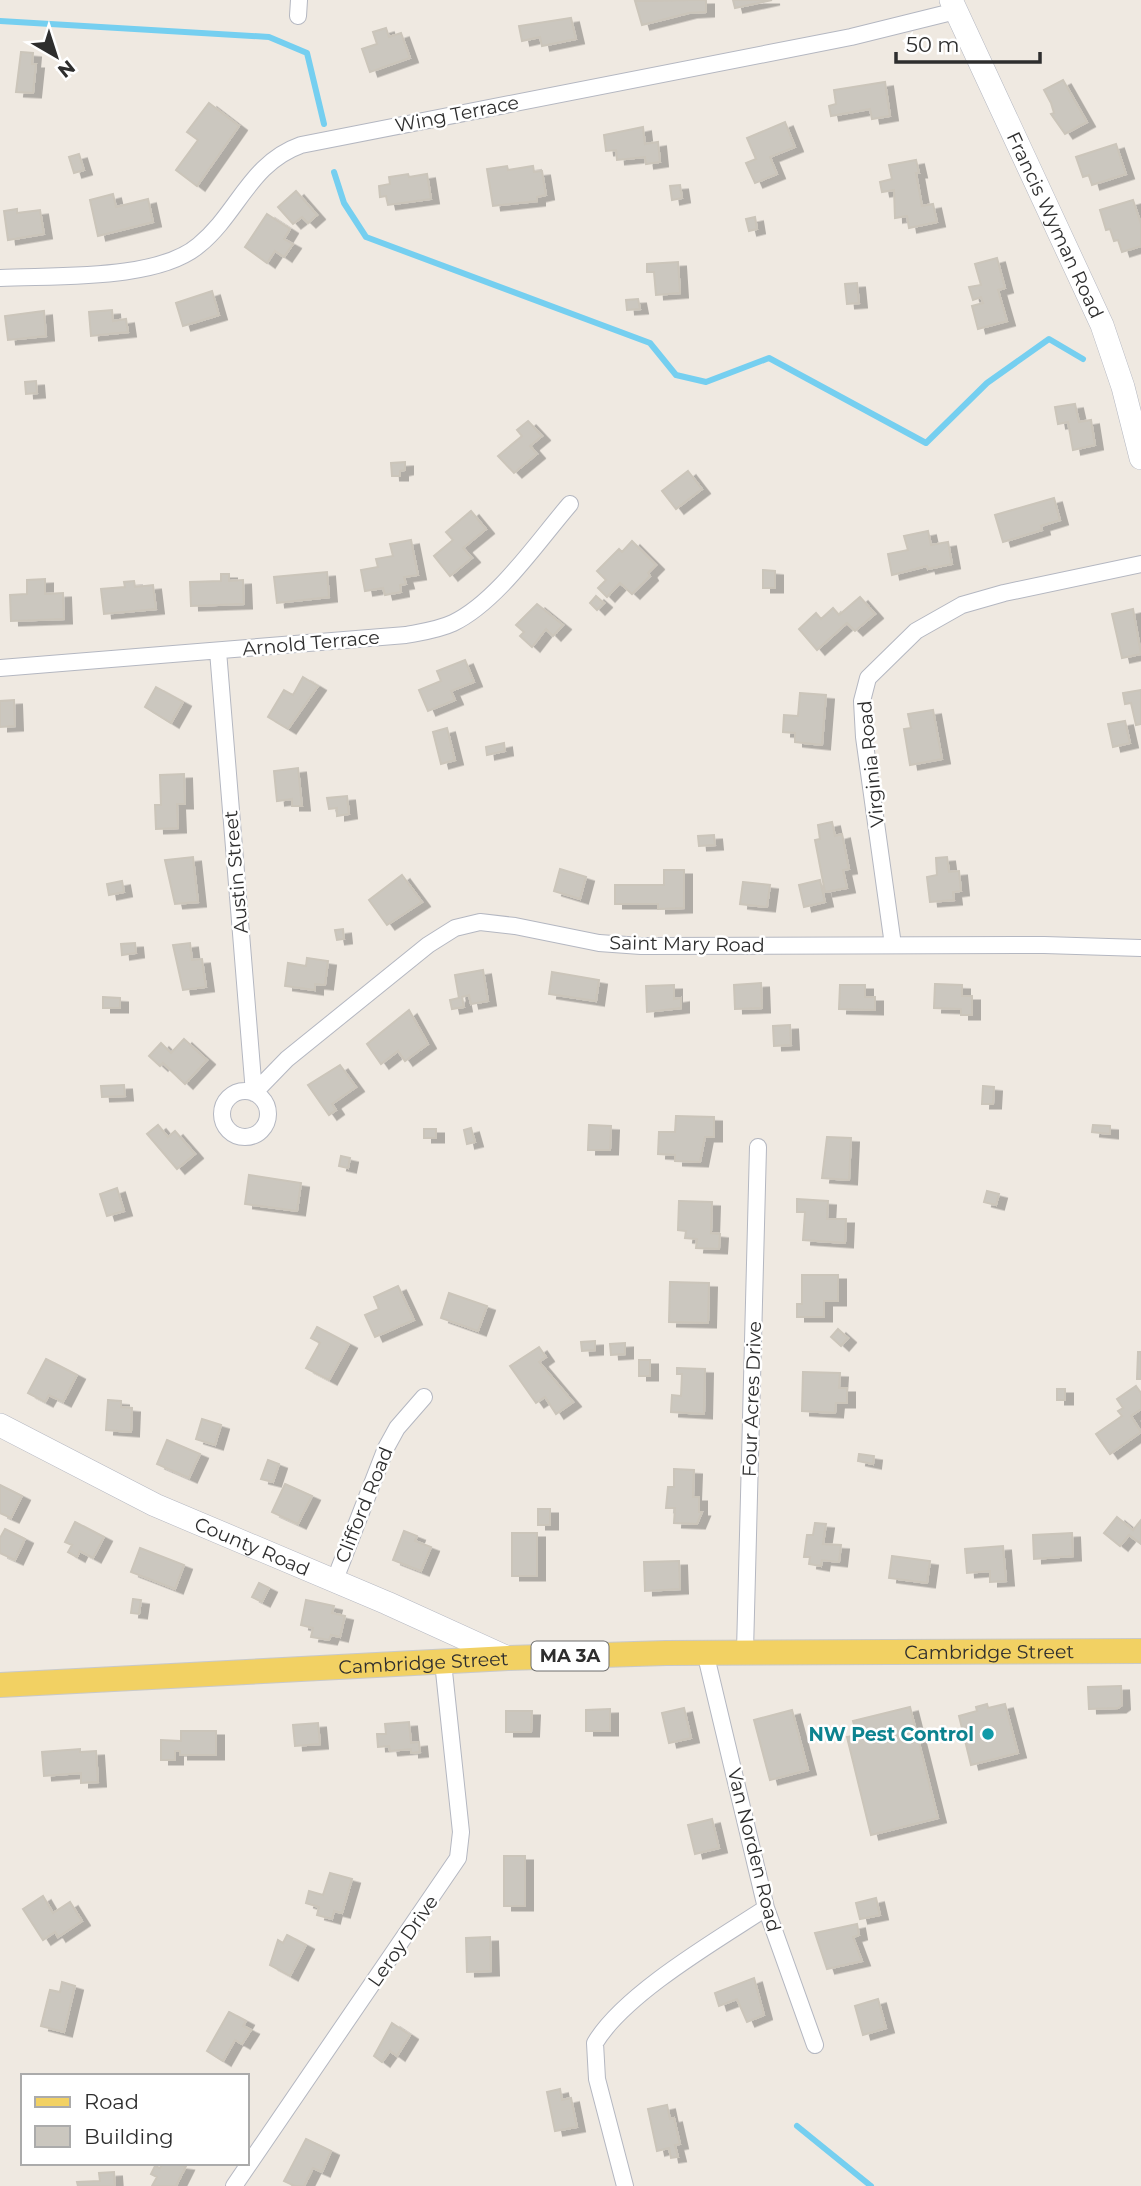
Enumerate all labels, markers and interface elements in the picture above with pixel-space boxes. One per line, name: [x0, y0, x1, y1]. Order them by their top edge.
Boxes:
north arrow: [21, 21, 91, 91]
scale bar: [896, 21, 1040, 65]
text: 50 m: [906, 32, 960, 57]
text: N: [53, 55, 80, 83]
street label: Wing Terrace: [393, 91, 521, 137]
street label: Francis Wyman Road: [1002, 128, 1109, 322]
street label: Arnold Terrace: [241, 626, 381, 660]
street label: Virginia Road: [853, 699, 889, 829]
street label: Austin Street: [219, 809, 253, 935]
street label: Saint Mary Road: [609, 931, 765, 957]
street label: Four Acres Drive: [738, 1321, 766, 1477]
street label: Clifford Road: [330, 1444, 398, 1566]
street label: County Road: [191, 1512, 313, 1581]
street label: Cambridge Street: [904, 1640, 1075, 1663]
road number: MA 3A: [532, 1642, 608, 1671]
street label: Cambridge Street: [338, 1646, 509, 1678]
place label: NW Pest Control: [809, 1723, 974, 1746]
marker: NW Pest Control: [980, 1726, 996, 1742]
street label: Van Norden Road: [723, 1766, 785, 1934]
street label: Leroy Drive: [363, 1891, 443, 1991]
legend: [21, 2074, 248, 2165]
text: Road: [84, 2089, 139, 2114]
text: Building: [84, 2124, 174, 2149]

